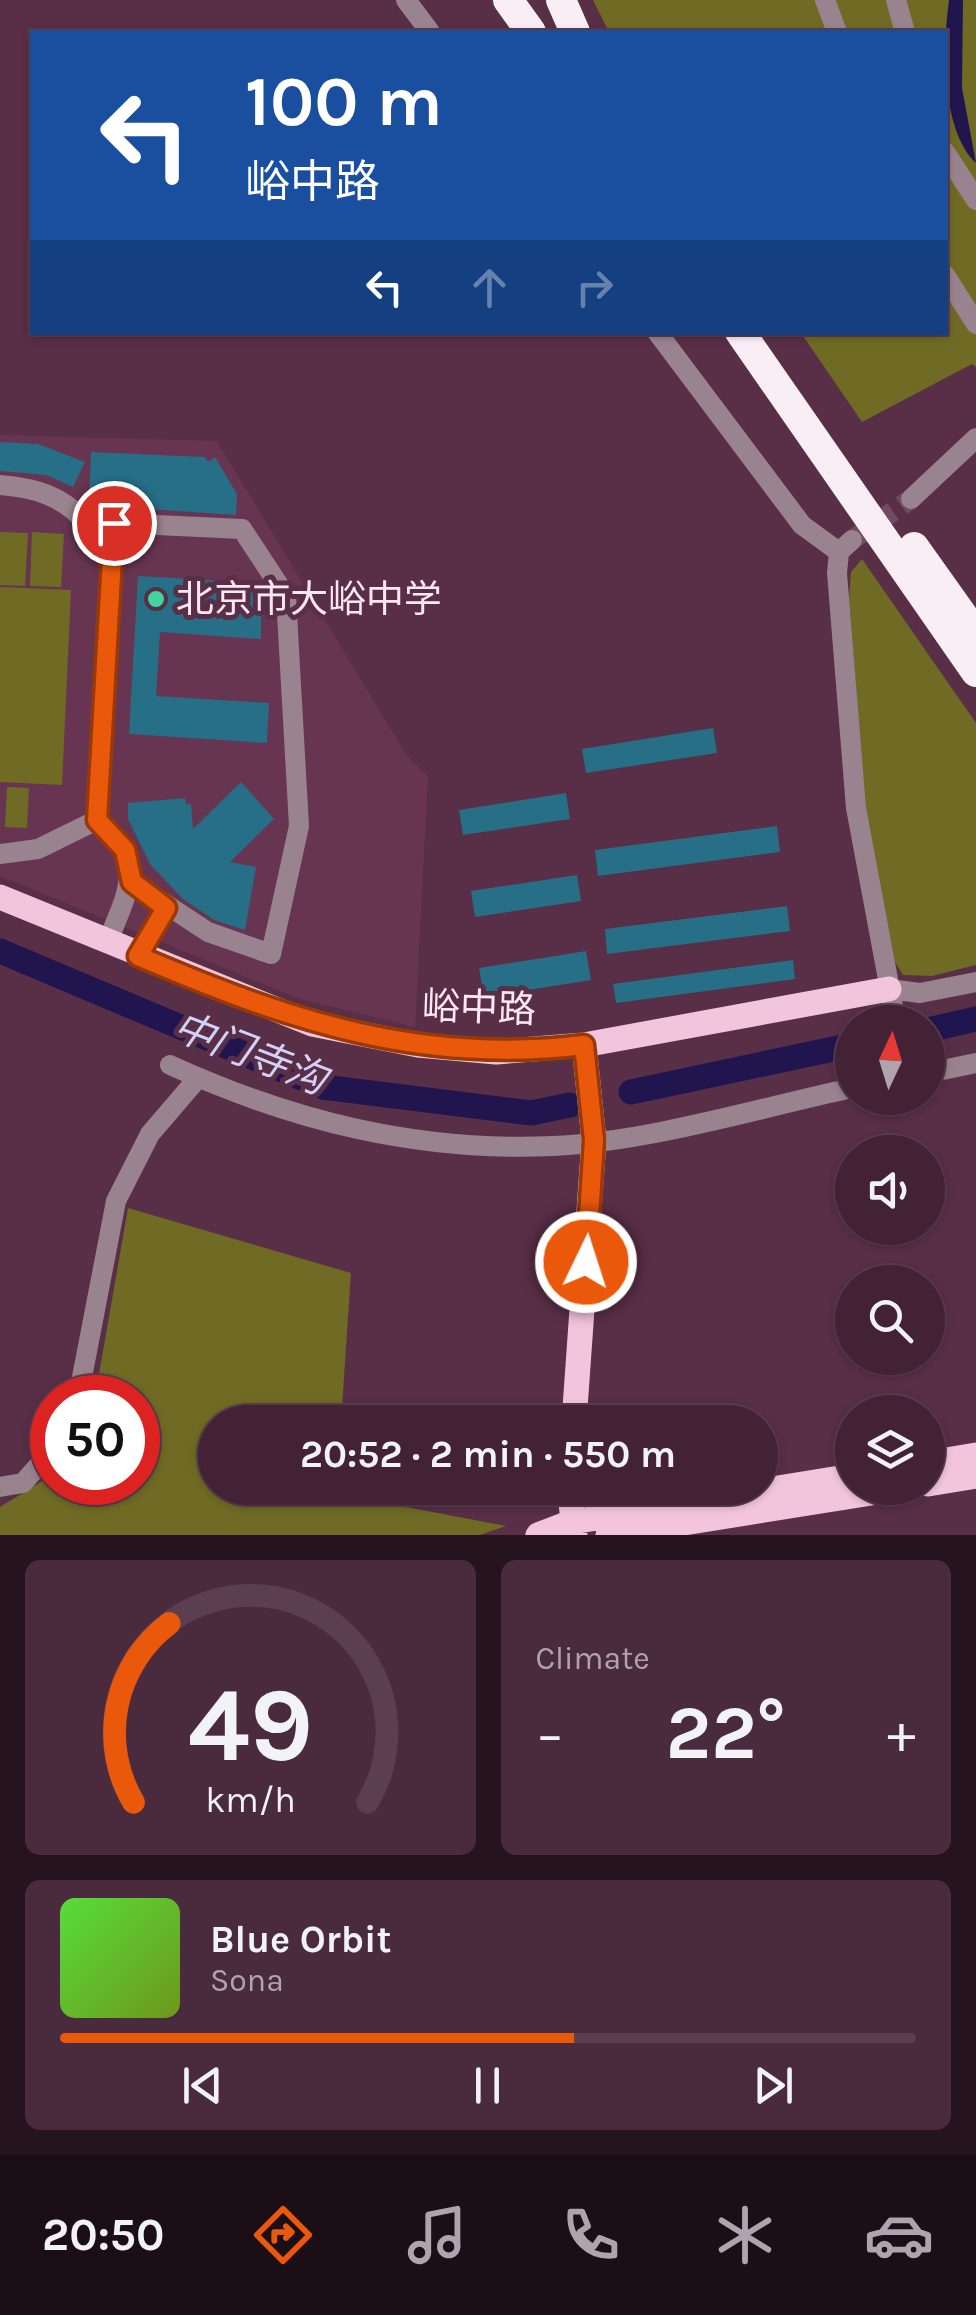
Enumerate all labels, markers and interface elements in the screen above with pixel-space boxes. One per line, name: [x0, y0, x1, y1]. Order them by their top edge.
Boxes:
text: 100 m: [245, 61, 443, 143]
icon: left: [80, 70, 210, 200]
text: 峪中路: [245, 156, 380, 208]
icon: left: [357, 260, 412, 315]
icon: ahead: [462, 260, 517, 315]
icon: right: [567, 260, 622, 315]
pin: [72, 481, 157, 566]
icon: arrive: [87, 496, 142, 551]
place label: 北京市大峪中学: [176, 577, 442, 622]
marker: 北京市大峪中学: [145, 588, 167, 610]
street label: 峪中路: [421, 984, 537, 1032]
water label: 中门寺沟: [167, 1002, 337, 1105]
north arrow: [835, 1005, 945, 1115]
map controls: [835, 1005, 945, 1505]
button: sound: [835, 1135, 945, 1245]
position arrow: [534, 1210, 638, 1314]
button: search: [835, 1265, 945, 1375]
speed limit sign: 50: [30, 1375, 160, 1505]
button: layers: [835, 1395, 945, 1505]
text: 20:52 · 2 min · 550 m: [300, 1432, 676, 1477]
text: Climate: [536, 1640, 650, 1677]
text: 49: [188, 1665, 313, 1786]
text: 22°: [666, 1689, 786, 1777]
text: −: [536, 1702, 564, 1766]
text: +: [887, 1702, 916, 1766]
text: km/h: [205, 1779, 296, 1821]
text: Blue Orbit: [210, 1917, 391, 1962]
text: Sona: [210, 1962, 284, 1999]
icon: previous: [175, 2058, 230, 2113]
icon: pause: [460, 2058, 515, 2113]
icon: next: [746, 2058, 801, 2113]
icon: directions: [248, 2200, 318, 2270]
icon: music: [402, 2200, 472, 2270]
icon: phone: [556, 2200, 626, 2270]
icon: climate: [710, 2200, 780, 2270]
icon: car: [864, 2200, 934, 2270]
text: 20:50: [42, 2209, 164, 2261]

